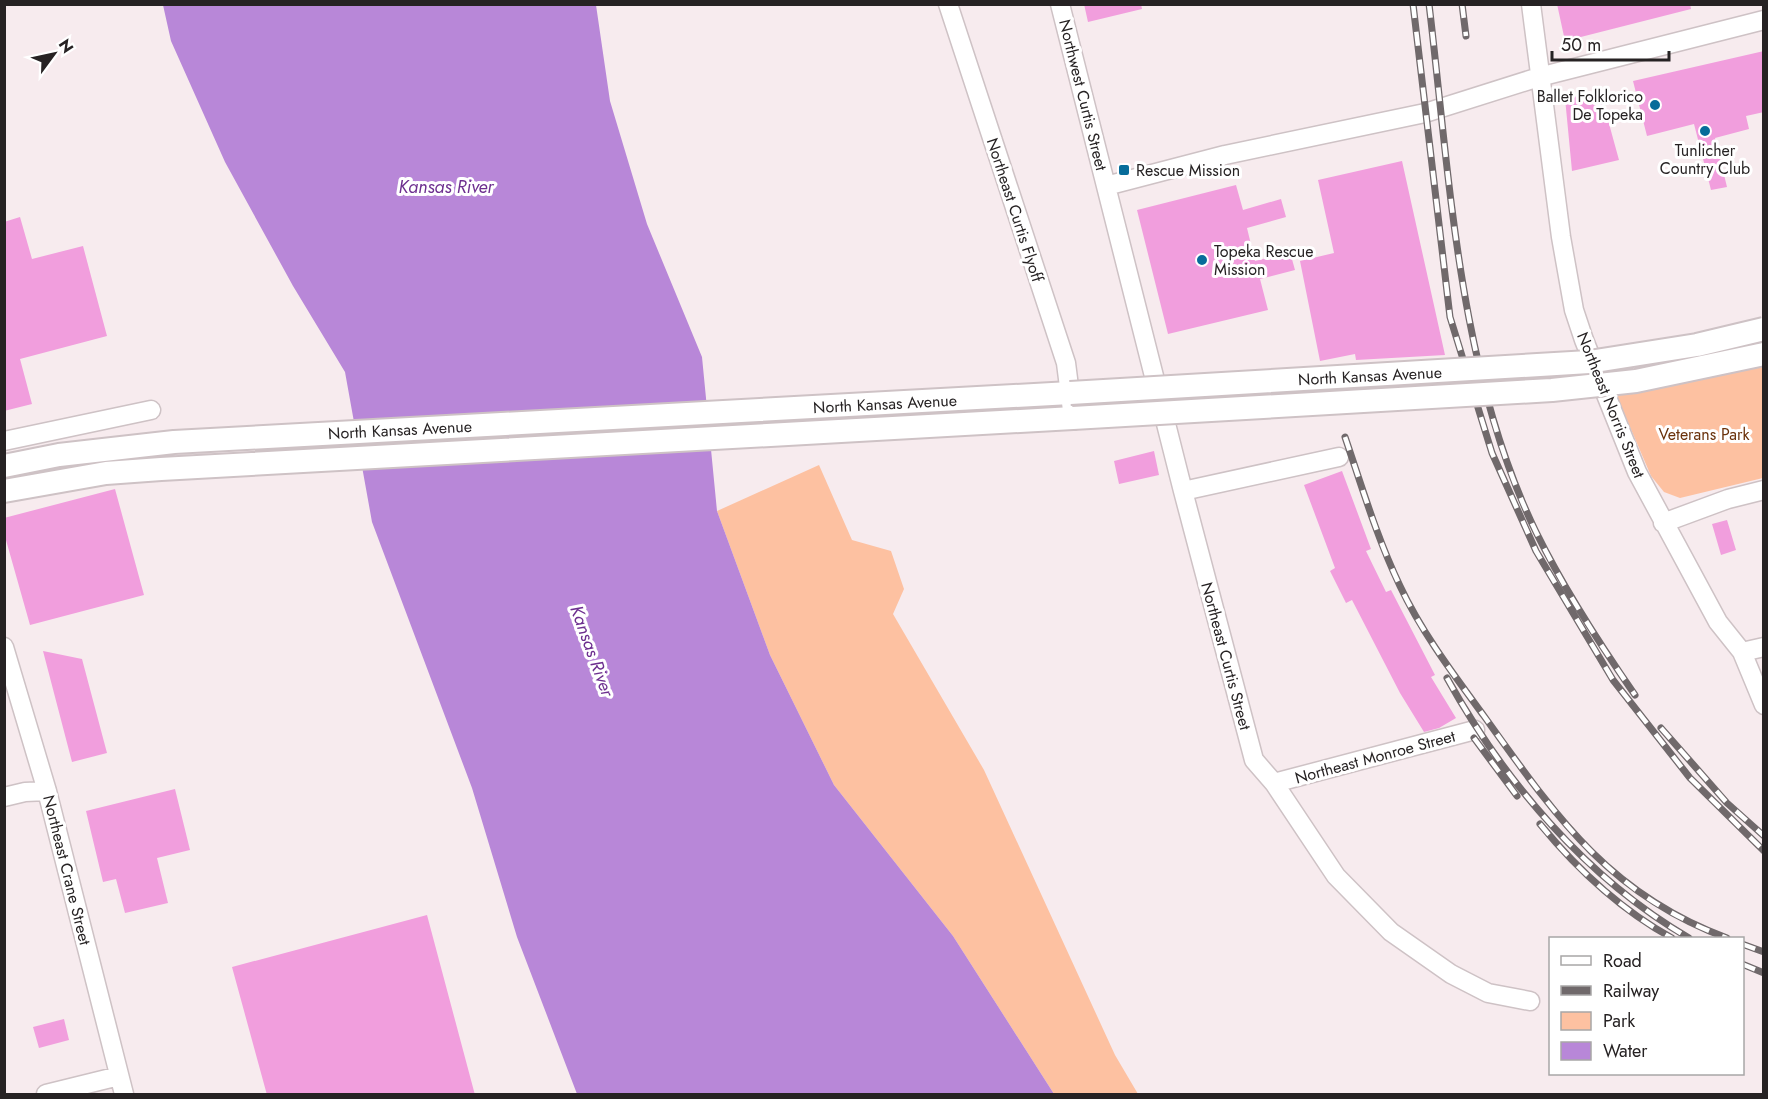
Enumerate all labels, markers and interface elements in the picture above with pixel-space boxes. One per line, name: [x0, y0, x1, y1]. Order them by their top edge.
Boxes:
street label: Northwest Curtis Street: [1053, 17, 1113, 173]
north arrow: [24, 24, 84, 84]
scale bar: [1552, 24, 1669, 62]
text: 50 m: [1561, 32, 1601, 58]
text: N: [53, 35, 79, 58]
place label: Ballet Folklorico De Topeka: [1537, 85, 1643, 126]
marker: Ballet Folklorico De Topeka: [1648, 98, 1662, 112]
marker: Tunlicher Country Club: [1698, 124, 1712, 138]
street label: Northeast Curtis Flyoff: [981, 135, 1049, 285]
place label: Tunlicher Country Club: [1660, 139, 1750, 180]
place label: Rescue Mission: [1136, 159, 1240, 182]
marker: Rescue Mission: [1117, 163, 1131, 177]
water label: Kansas River: [398, 174, 495, 200]
place label: Topeka Rescue Mission: [1214, 240, 1313, 281]
marker: Topeka Rescue Mission: [1195, 253, 1209, 267]
street label: Northeast Norris Street: [1571, 329, 1651, 482]
street label: North Kansas Avenue: [1297, 361, 1443, 391]
street label: North Kansas Avenue: [812, 389, 958, 419]
street label: North Kansas Avenue: [327, 415, 473, 445]
park label: Veterans Park: [1659, 423, 1750, 446]
street label: Northeast Curtis Street: [1195, 580, 1257, 733]
water label: Kansas River: [564, 602, 621, 701]
street label: Northeast Monroe Street: [1292, 724, 1458, 789]
street label: Northeast Crane Street: [37, 793, 97, 947]
legend: [1549, 937, 1744, 1075]
text: Road: [1603, 948, 1642, 974]
text: Railway: [1603, 978, 1659, 1004]
text: Park: [1603, 1008, 1635, 1034]
text: Water: [1603, 1038, 1648, 1064]

